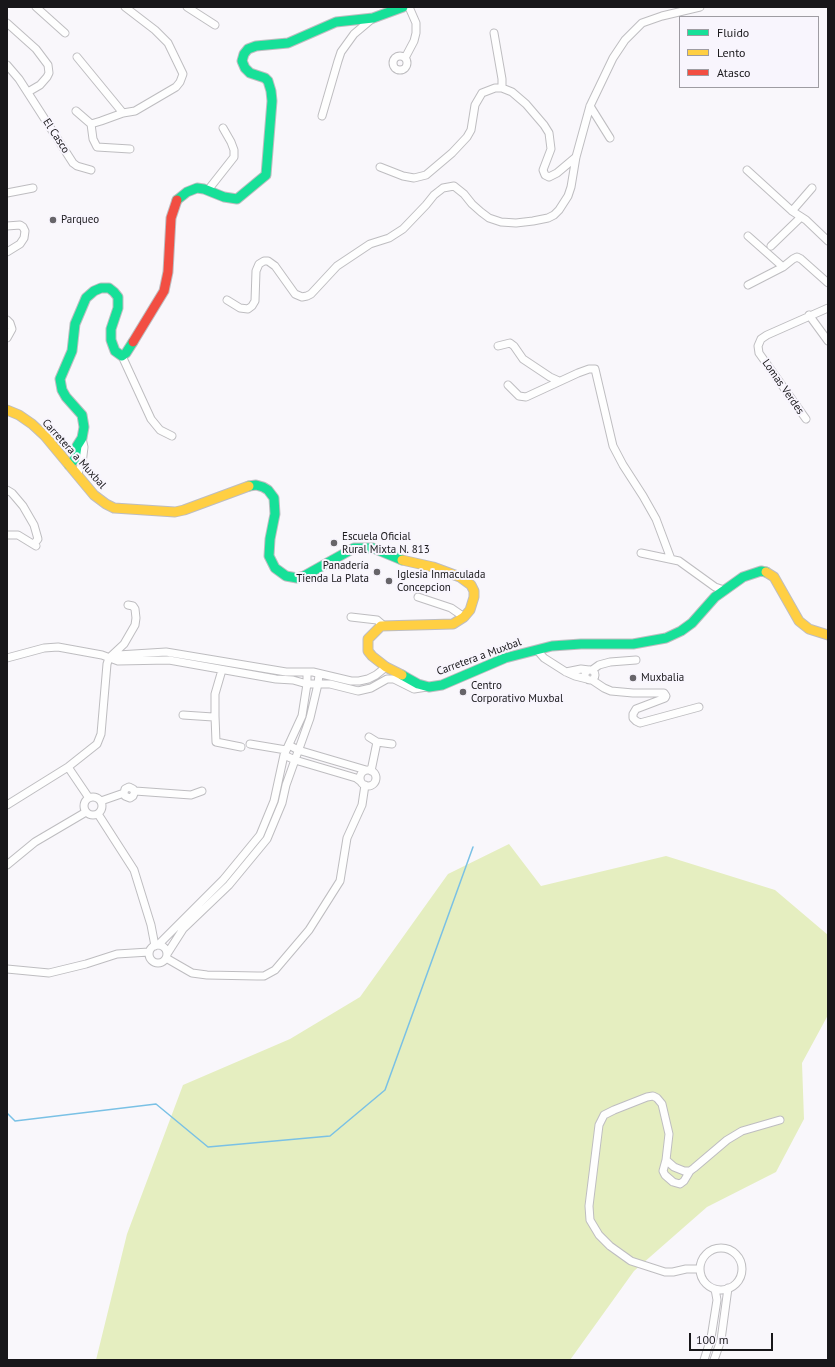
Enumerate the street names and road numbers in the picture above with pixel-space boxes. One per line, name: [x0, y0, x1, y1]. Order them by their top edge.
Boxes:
street label: El Casco: [40, 116, 72, 156]
street label: Lomas Verdes: [759, 357, 807, 417]
street label: Carretera a Muxbal: [39, 416, 109, 492]
street label: Carretera a Muxbal: [435, 636, 523, 678]

